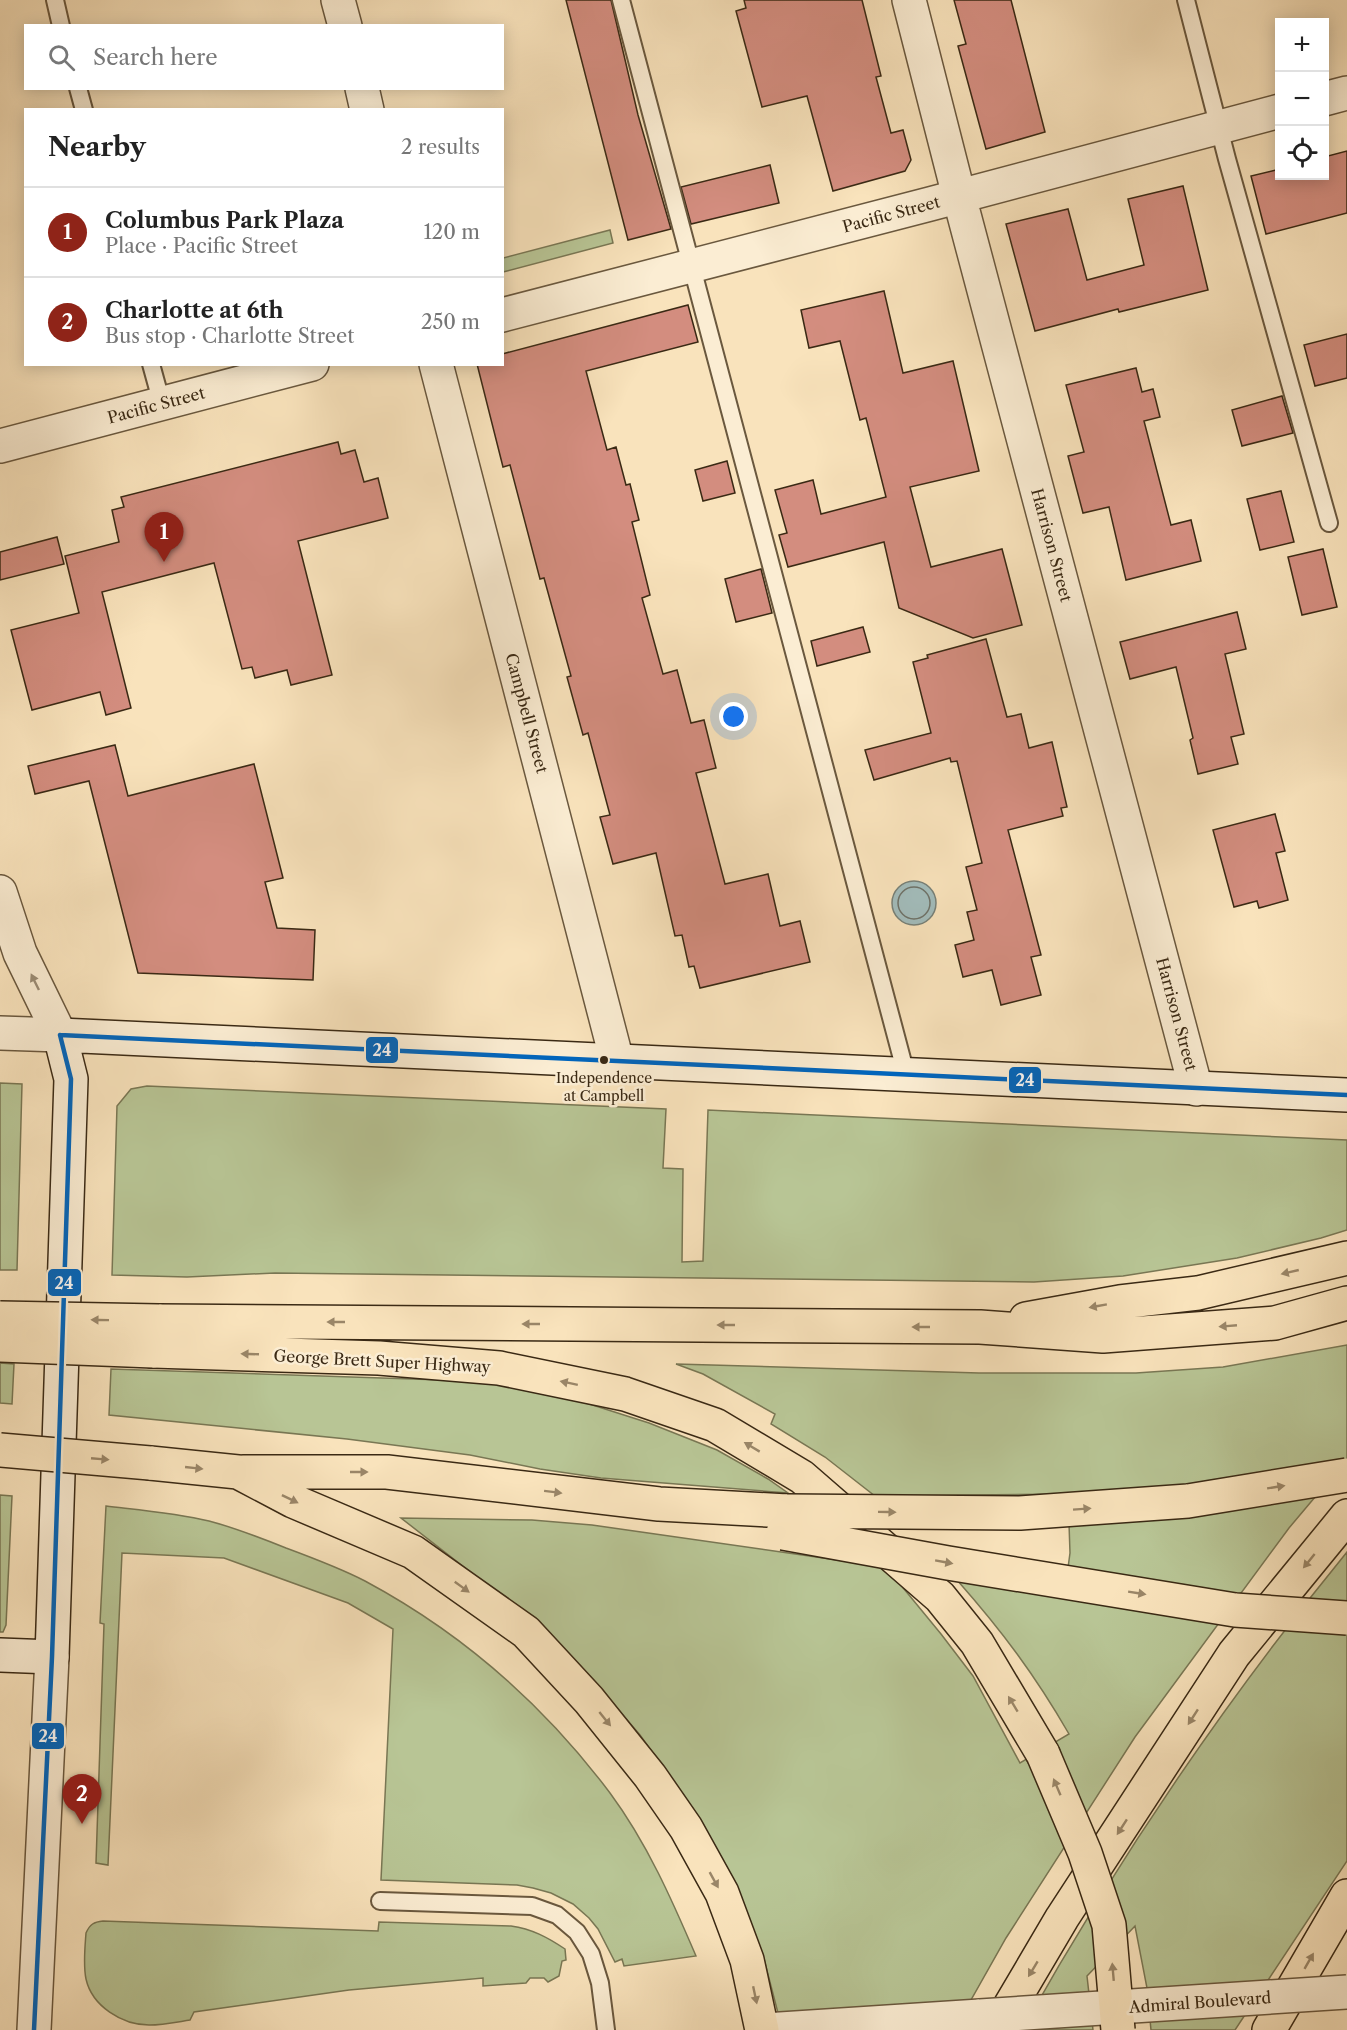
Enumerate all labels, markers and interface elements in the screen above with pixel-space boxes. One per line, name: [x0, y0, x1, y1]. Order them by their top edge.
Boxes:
map controls: [1275, 18, 1329, 180]
button: +: [1275, 18, 1329, 72]
search box: [24, 24, 504, 90]
icon: search: [45, 41, 78, 74]
text: Search here: [93, 44, 218, 71]
button: −: [1275, 72, 1329, 126]
button: locate: [1275, 126, 1329, 180]
text: Nearby: [48, 131, 146, 163]
text: 2 results: [401, 135, 480, 159]
street label: Pacific Street: [840, 191, 942, 237]
text: Columbus Park Plaza: [105, 207, 344, 234]
text: 1: [63, 220, 72, 244]
text: 120 m: [423, 220, 480, 244]
text: Place · Pacific Street: [105, 234, 298, 258]
text: Charlotte at 6th: [105, 297, 284, 324]
text: 2: [62, 310, 73, 334]
text: 250 m: [421, 310, 480, 334]
text: Bus stop · Charlotte Street: [105, 324, 354, 348]
street label: Pacific Street: [105, 382, 207, 428]
street label: Harrison Street: [1027, 486, 1077, 604]
pin: 1: [144, 512, 184, 562]
street label: Campbell Street: [501, 651, 553, 775]
your location: [719, 702, 748, 731]
street label: Harrison Street: [1152, 955, 1202, 1073]
one-way arrow: [30, 974, 39, 991]
line badge: 24: [365, 1036, 399, 1064]
text: 24: [373, 1040, 391, 1060]
marker: Independence at Campbell: [598, 1054, 610, 1066]
line badge: 24: [1008, 1066, 1042, 1094]
place label: Independence at Campbell: [556, 1069, 652, 1105]
text: 24: [1016, 1070, 1034, 1090]
one-way arrow: [1281, 1267, 1299, 1277]
line badge: 24: [47, 1268, 82, 1297]
text: 24: [55, 1273, 73, 1293]
one-way arrow: [1089, 1301, 1108, 1310]
one-way arrow: [91, 1315, 110, 1324]
one-way arrow: [327, 1317, 346, 1327]
one-way arrow: [522, 1319, 541, 1329]
one-way arrow: [717, 1320, 736, 1330]
one-way arrow: [912, 1322, 931, 1332]
one-way arrow: [1219, 1322, 1238, 1331]
street label: George Brett Super Highway: [273, 1345, 492, 1377]
one-way arrow: [241, 1349, 260, 1358]
one-way arrow: [560, 1378, 579, 1387]
one-way arrow: [743, 1442, 760, 1452]
one-way arrow: [91, 1454, 110, 1464]
one-way arrow: [184, 1463, 203, 1473]
one-way arrow: [350, 1467, 369, 1477]
one-way arrow: [1266, 1482, 1285, 1491]
one-way arrow: [544, 1487, 563, 1496]
one-way arrow: [281, 1494, 298, 1504]
one-way arrow: [1073, 1504, 1092, 1514]
one-way arrow: [878, 1507, 897, 1517]
one-way arrow: [1303, 1553, 1316, 1568]
one-way arrow: [935, 1558, 954, 1567]
one-way arrow: [454, 1581, 470, 1593]
one-way arrow: [1127, 1589, 1146, 1598]
one-way arrow: [1008, 1695, 1018, 1712]
one-way arrow: [1187, 1709, 1198, 1725]
one-way arrow: [598, 1711, 611, 1727]
line badge: 24: [31, 1722, 65, 1750]
text: 24: [39, 1726, 57, 1746]
pin: 2: [62, 1774, 101, 1824]
one-way arrow: [1052, 1777, 1062, 1795]
one-way arrow: [1116, 1819, 1127, 1835]
one-way arrow: [709, 1872, 719, 1889]
one-way arrow: [1304, 1952, 1314, 1969]
one-way arrow: [1027, 1961, 1038, 1977]
one-way arrow: [1108, 1962, 1118, 1981]
one-way arrow: [750, 1986, 760, 2005]
street label: Admiral Boulevard: [1127, 1987, 1272, 2017]

